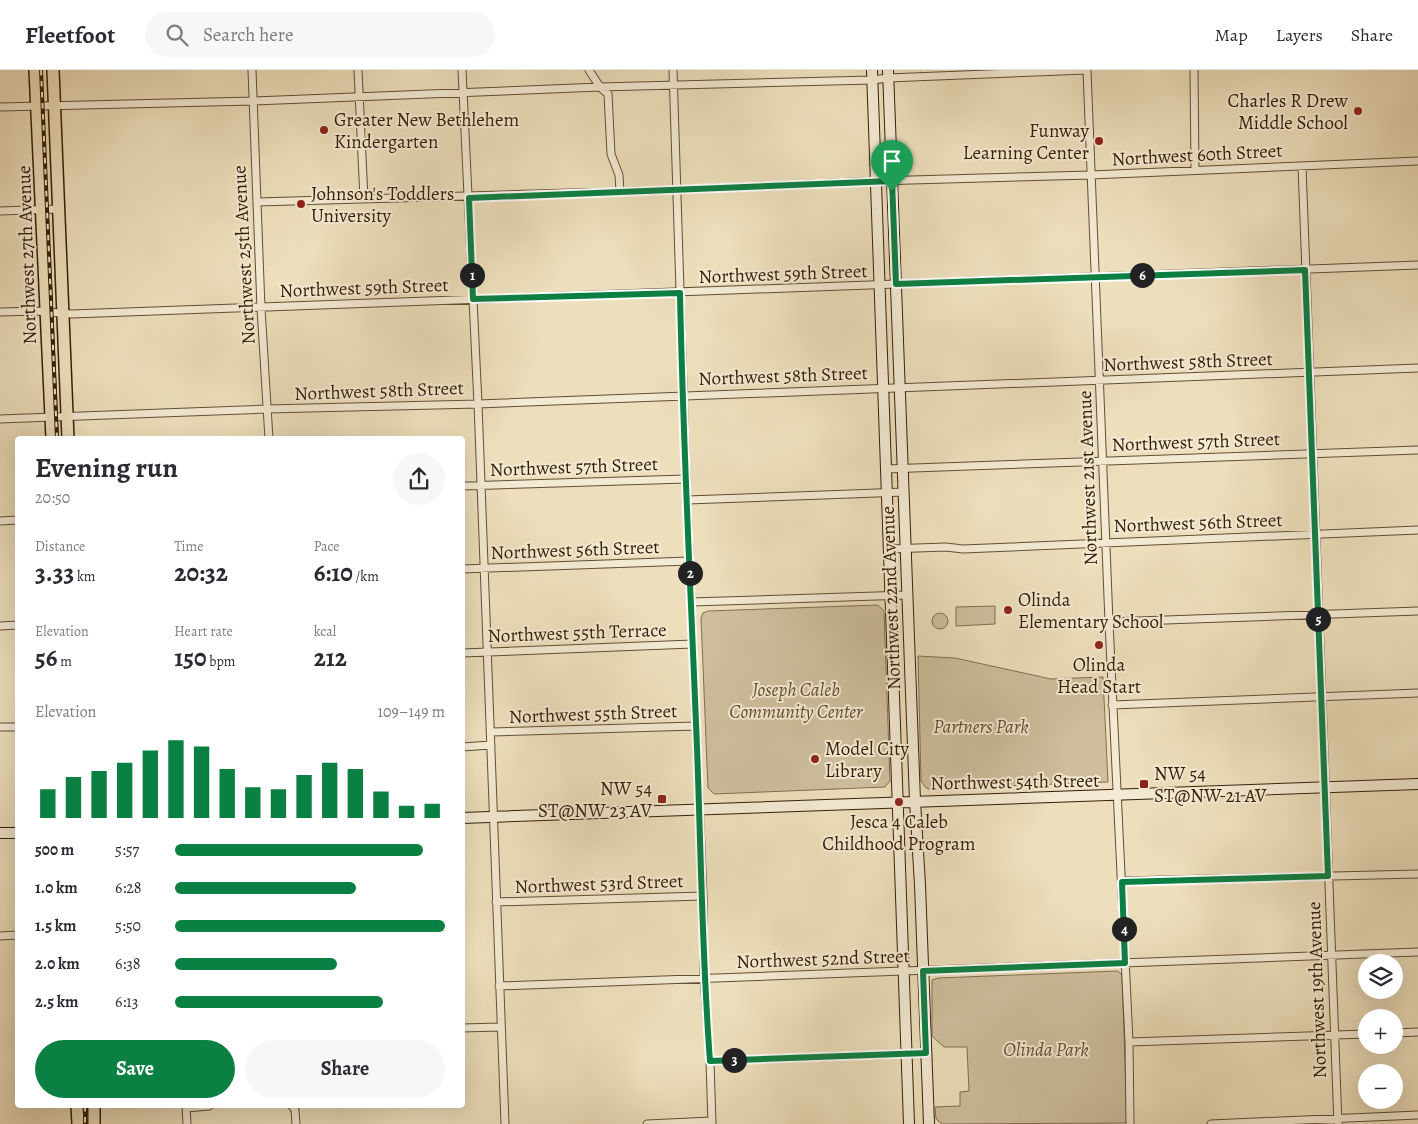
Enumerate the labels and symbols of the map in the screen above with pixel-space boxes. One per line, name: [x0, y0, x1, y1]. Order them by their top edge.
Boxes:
place label: Charles R Drew Middle School: [1228, 88, 1349, 136]
marker: Charles R Drew Middle School: [1352, 105, 1364, 117]
place label: Greater New Bethlehem Kindergarten: [334, 107, 519, 155]
place label: Funway Learning Center: [963, 118, 1090, 166]
marker: Greater New Bethlehem Kindergarten: [318, 124, 330, 136]
marker: Funway Learning Center: [1093, 135, 1105, 147]
street label: Northwest 60th Street: [1111, 138, 1283, 172]
pin: [871, 140, 913, 191]
street label: Northwest 27th Avenue: [11, 165, 43, 345]
street label: Northwest 25th Avenue: [226, 165, 262, 345]
place label: Johnson's Toddlers University: [311, 181, 454, 229]
marker: Johnson's Toddlers University: [295, 198, 307, 210]
street label: Northwest 59th Street: [698, 258, 868, 290]
pin: 1: [460, 262, 484, 288]
pin: 6: [1130, 262, 1154, 288]
street label: Northwest 59th Street: [279, 272, 449, 304]
street label: Northwest 58th Street: [1103, 346, 1273, 378]
street label: Northwest 58th Street: [698, 360, 868, 392]
street label: Northwest 58th Street: [294, 375, 464, 407]
street label: Northwest 21st Avenue: [1072, 390, 1104, 566]
street label: Northwest 57th Street: [1111, 426, 1281, 458]
street label: Northwest 57th Street: [489, 451, 659, 483]
street label: Northwest 22nd Avenue: [875, 505, 907, 691]
street label: Northwest 56th Street: [1113, 507, 1283, 539]
street label: Northwest 56th Street: [490, 534, 660, 566]
pin: 2: [678, 560, 702, 586]
place label: Olinda Elementary School: [1018, 587, 1164, 635]
marker: Olinda Elementary School: [1002, 604, 1014, 616]
pin: 5: [1306, 606, 1330, 632]
street label: Northwest 55th Terrace: [487, 617, 667, 649]
marker: Olinda Head Start: [1093, 639, 1105, 651]
place label: Olinda Head Start: [1057, 652, 1141, 700]
park label: Joseph Caleb Community Center: [729, 677, 864, 725]
street label: Northwest 55th Street: [508, 698, 678, 730]
park label: Partners Park: [933, 714, 1029, 740]
place label: Model City Library: [825, 736, 909, 784]
marker: Model City Library: [809, 753, 821, 765]
place label: NW 54 ST@NW 21 AV: [1154, 761, 1267, 809]
street label: Northwest 54th Street: [930, 768, 1100, 796]
place label: NW 54 ST@NW 23 AV: [538, 776, 652, 824]
marker: NW 54 ST@NW 21 AV: [1138, 778, 1150, 790]
marker: NW 54 ST@NW 23 AV: [656, 793, 668, 805]
marker: Jesca 4 Caleb Childhood Program: [893, 796, 905, 808]
place label: Jesca 4 Caleb Childhood Program: [822, 809, 976, 857]
street label: Northwest 53rd Street: [514, 868, 684, 900]
street label: Northwest 19th Avenue: [1301, 901, 1333, 1079]
pin: 4: [1112, 916, 1136, 942]
street label: Northwest 52nd Street: [736, 943, 910, 975]
park label: Olinda Park: [1003, 1037, 1089, 1063]
pin: 3: [722, 1048, 746, 1072]

